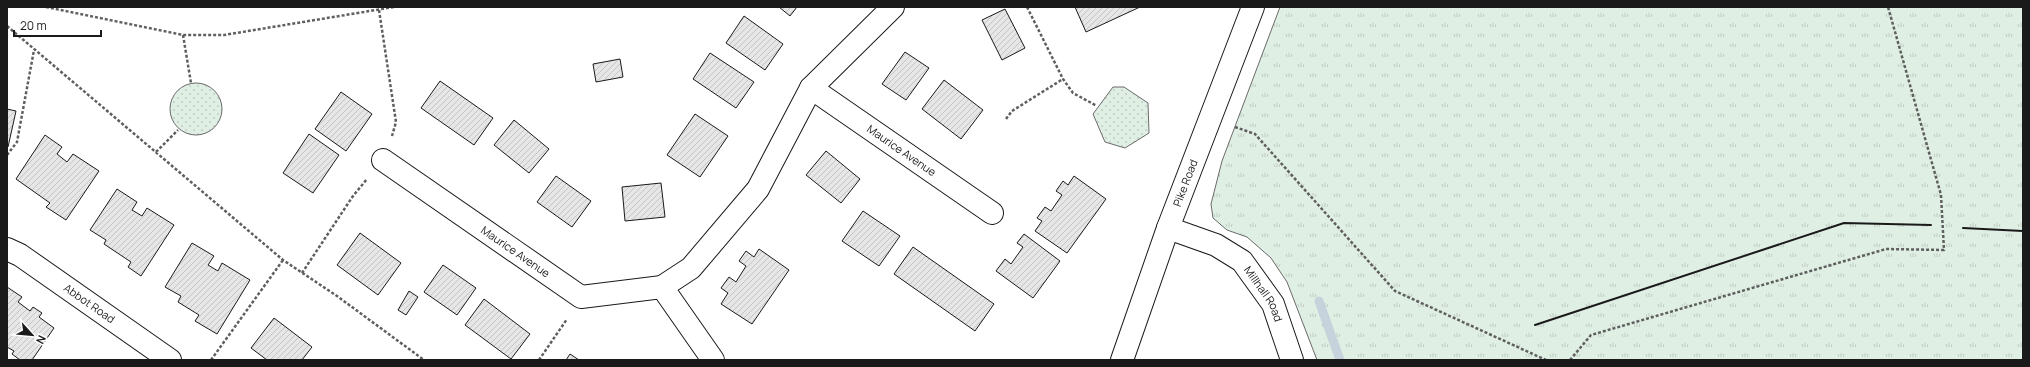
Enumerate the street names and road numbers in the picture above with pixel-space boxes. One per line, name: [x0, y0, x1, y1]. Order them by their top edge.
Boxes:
street label: Maurice Avenue: [864, 121, 940, 180]
street label: Pike Road: [1169, 157, 1201, 209]
street label: Maurice Avenue: [478, 222, 554, 281]
street label: Millhall Road: [1241, 263, 1286, 323]
street label: Abbot Road: [61, 280, 118, 326]

